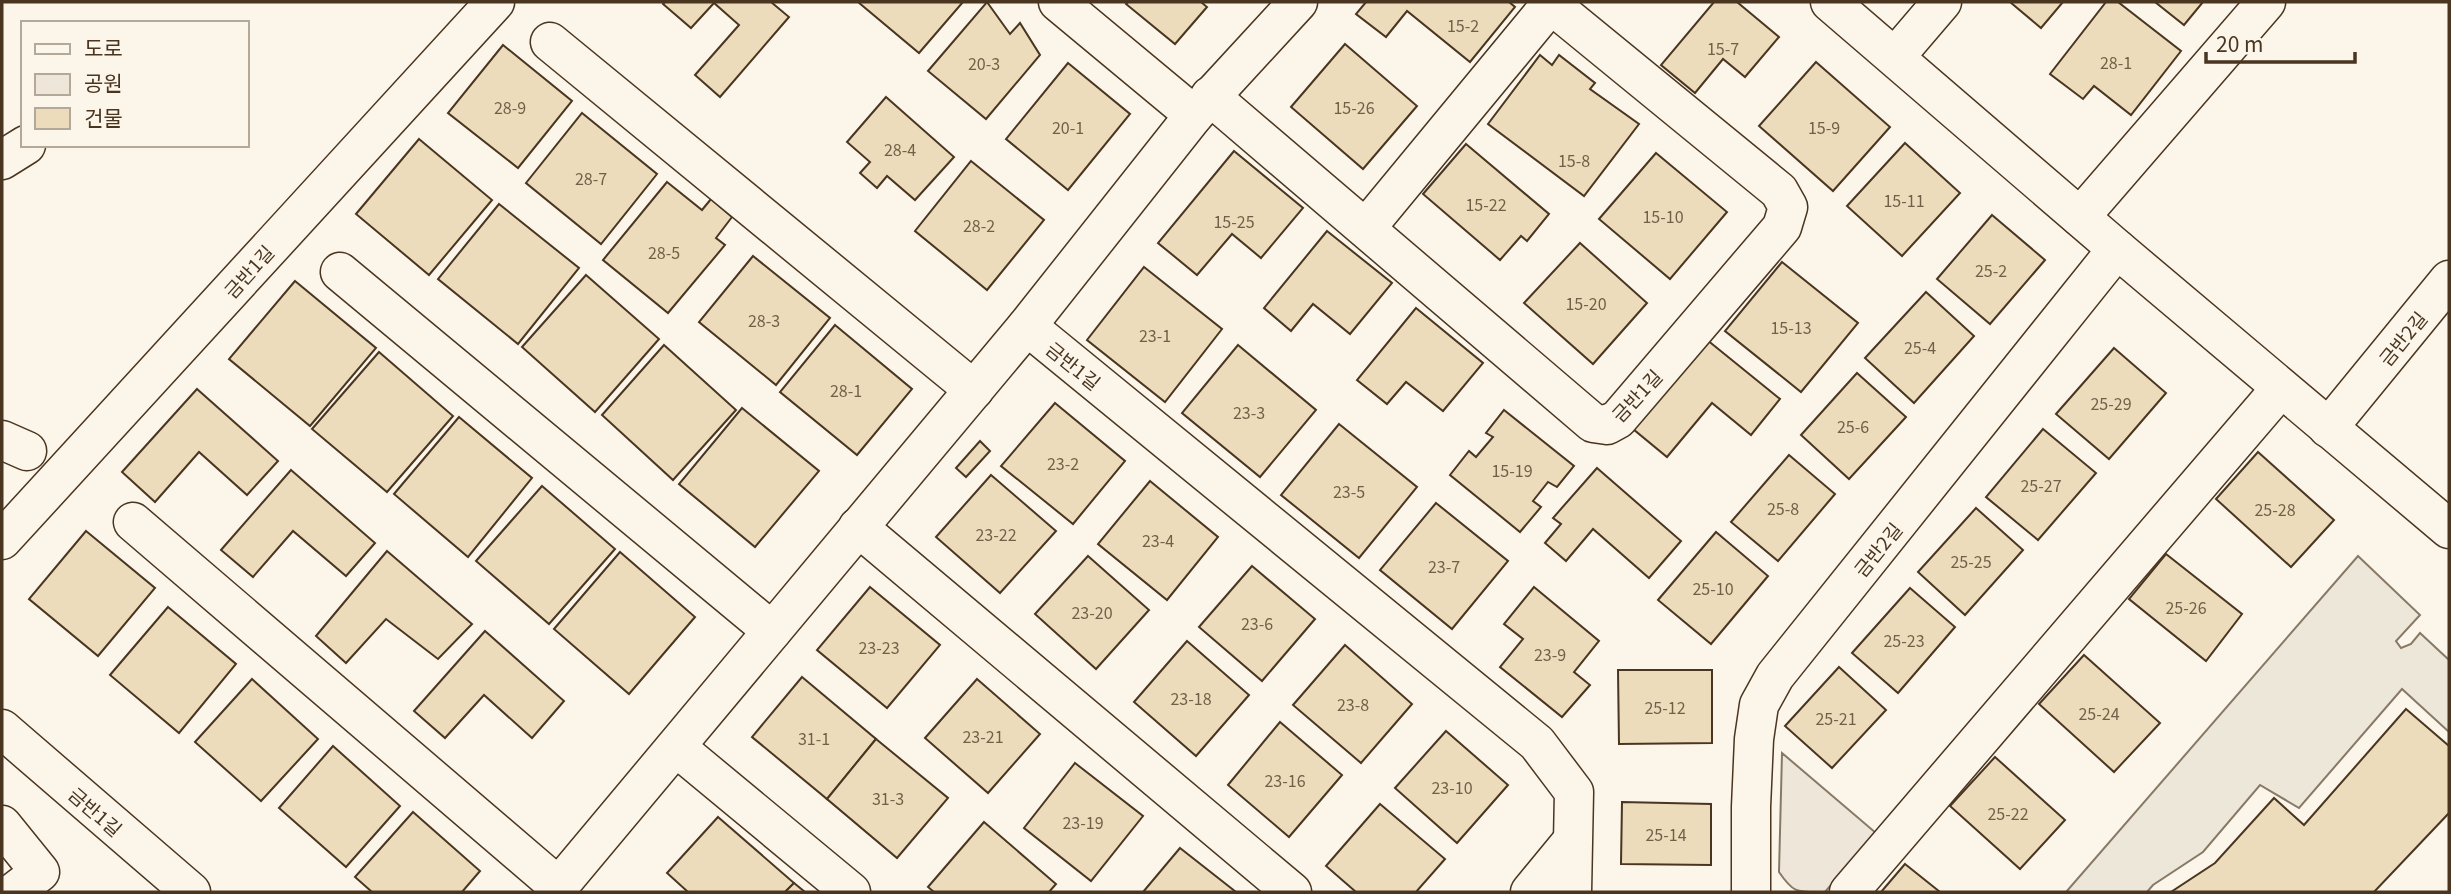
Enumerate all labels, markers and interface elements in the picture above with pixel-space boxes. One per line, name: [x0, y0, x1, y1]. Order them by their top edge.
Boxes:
house number: 15-2: [1447, 13, 1479, 37]
legend: [21, 21, 248, 147]
scale bar: [2206, 21, 2355, 65]
text: 20 m: [2216, 28, 2263, 58]
text: 도로: [84, 32, 123, 62]
house number: 15-7: [1707, 36, 1739, 60]
house number: 28-1: [2100, 50, 2132, 74]
house number: 20-3: [968, 51, 1000, 75]
text: 공원: [84, 67, 123, 97]
house number: 28-9: [494, 95, 526, 119]
house number: 15-26: [1333, 95, 1375, 119]
text: 건물: [84, 102, 123, 132]
house number: 20-1: [1052, 115, 1084, 139]
house number: 15-9: [1808, 115, 1840, 139]
house number: 28-4: [884, 137, 916, 161]
house number: 15-8: [1558, 148, 1590, 172]
house number: 28-7: [575, 166, 607, 190]
house number: 15-11: [1883, 188, 1925, 212]
house number: 15-22: [1465, 192, 1507, 216]
house number: 15-10: [1642, 204, 1684, 228]
house number: 15-25: [1213, 209, 1255, 233]
house number: 28-2: [963, 213, 995, 237]
street label: 금반1길: [217, 239, 279, 303]
house number: 28-5: [648, 240, 680, 264]
house number: 25-2: [1975, 258, 2007, 282]
house number: 15-20: [1565, 291, 1607, 315]
street label: 금반2길: [2372, 305, 2432, 371]
house number: 28-3: [748, 308, 780, 332]
house number: 15-13: [1770, 315, 1812, 339]
house number: 23-1: [1139, 323, 1171, 347]
street label: 금반1길: [1041, 335, 1107, 395]
house number: 25-4: [1904, 335, 1936, 359]
street label: 금반1길: [1605, 363, 1667, 427]
house number: 28-1: [830, 378, 862, 402]
house number: 25-29: [2090, 391, 2132, 415]
house number: 23-3: [1233, 400, 1265, 424]
house number: 25-6: [1837, 414, 1869, 438]
house number: 23-2: [1047, 451, 1079, 475]
house number: 15-19: [1491, 458, 1533, 482]
house number: 25-27: [2020, 473, 2062, 497]
house number: 23-5: [1333, 479, 1365, 503]
house number: 25-8: [1767, 496, 1799, 520]
house number: 25-28: [2254, 497, 2296, 521]
street label: 금반2길: [1847, 516, 1907, 582]
house number: 23-22: [975, 522, 1017, 546]
house number: 23-4: [1142, 528, 1174, 552]
house number: 25-25: [1950, 549, 1992, 573]
house number: 23-7: [1428, 554, 1460, 578]
house number: 25-10: [1692, 576, 1734, 600]
house number: 25-26: [2165, 595, 2207, 619]
house number: 23-20: [1071, 600, 1113, 624]
house number: 23-6: [1241, 611, 1273, 635]
house number: 25-23: [1883, 628, 1925, 652]
house number: 23-23: [858, 635, 900, 659]
house number: 23-9: [1534, 642, 1566, 666]
house number: 23-18: [1170, 686, 1212, 710]
house number: 23-8: [1337, 692, 1369, 716]
house number: 25-12: [1644, 695, 1686, 719]
house number: 25-24: [2078, 701, 2120, 725]
house number: 25-21: [1815, 706, 1857, 730]
house number: 23-21: [962, 724, 1004, 748]
house number: 31-1: [798, 726, 830, 750]
house number: 23-16: [1264, 768, 1306, 792]
house number: 23-10: [1431, 775, 1473, 799]
street label: 금반1길: [63, 780, 129, 842]
house number: 31-3: [872, 786, 904, 810]
house number: 25-22: [1987, 801, 2029, 825]
house number: 23-19: [1062, 810, 1104, 834]
house number: 25-14: [1645, 822, 1687, 846]

